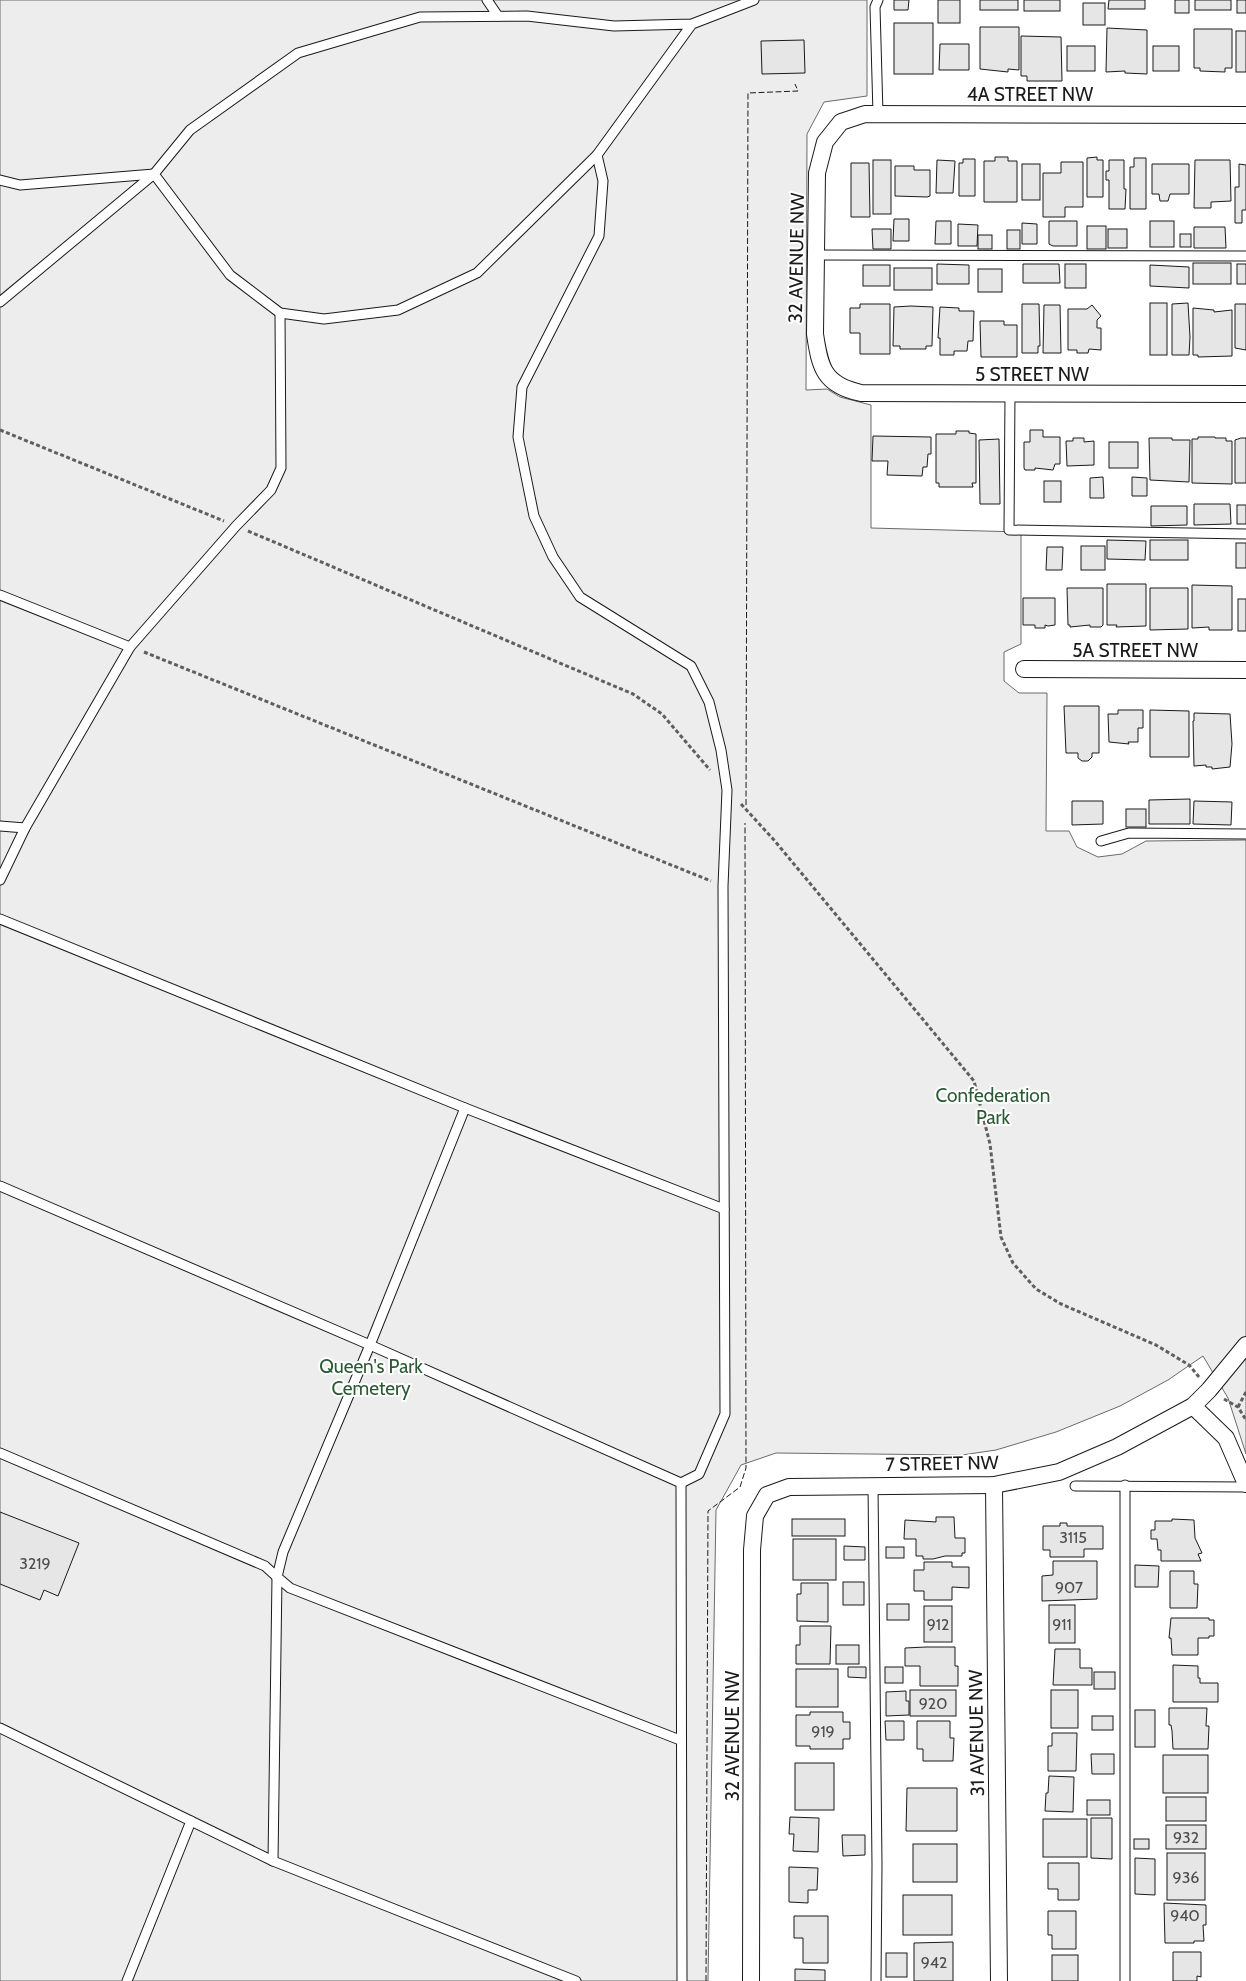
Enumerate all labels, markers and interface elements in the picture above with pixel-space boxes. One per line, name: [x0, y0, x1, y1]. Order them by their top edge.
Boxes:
street label: 4A STREET NW: [967, 83, 1093, 106]
street label: 32 AVENUE NW: [784, 192, 809, 324]
street label: 5 STREET NW: [975, 363, 1089, 386]
street label: 5A STREET NW: [1072, 639, 1198, 662]
park label: Confederation Park: [936, 1084, 1050, 1129]
park label: Queen's Park Cemetery: [319, 1355, 423, 1400]
street label: 7 STREET NW: [885, 1451, 999, 1476]
house number: 3115: [1059, 1528, 1087, 1547]
house number: 3219: [19, 1554, 51, 1573]
house number: 907: [1055, 1578, 1083, 1597]
house number: 912: [927, 1615, 949, 1634]
house number: 911: [1052, 1615, 1072, 1634]
street label: 31 AVENUE NW: [964, 1669, 989, 1797]
street label: 32 AVENUE NW: [721, 1671, 744, 1801]
house number: 920: [919, 1694, 947, 1713]
house number: 919: [811, 1722, 835, 1741]
house number: 932: [1173, 1828, 1199, 1847]
house number: 936: [1173, 1868, 1199, 1887]
house number: 940: [1170, 1906, 1200, 1925]
house number: 942: [921, 1953, 947, 1972]

